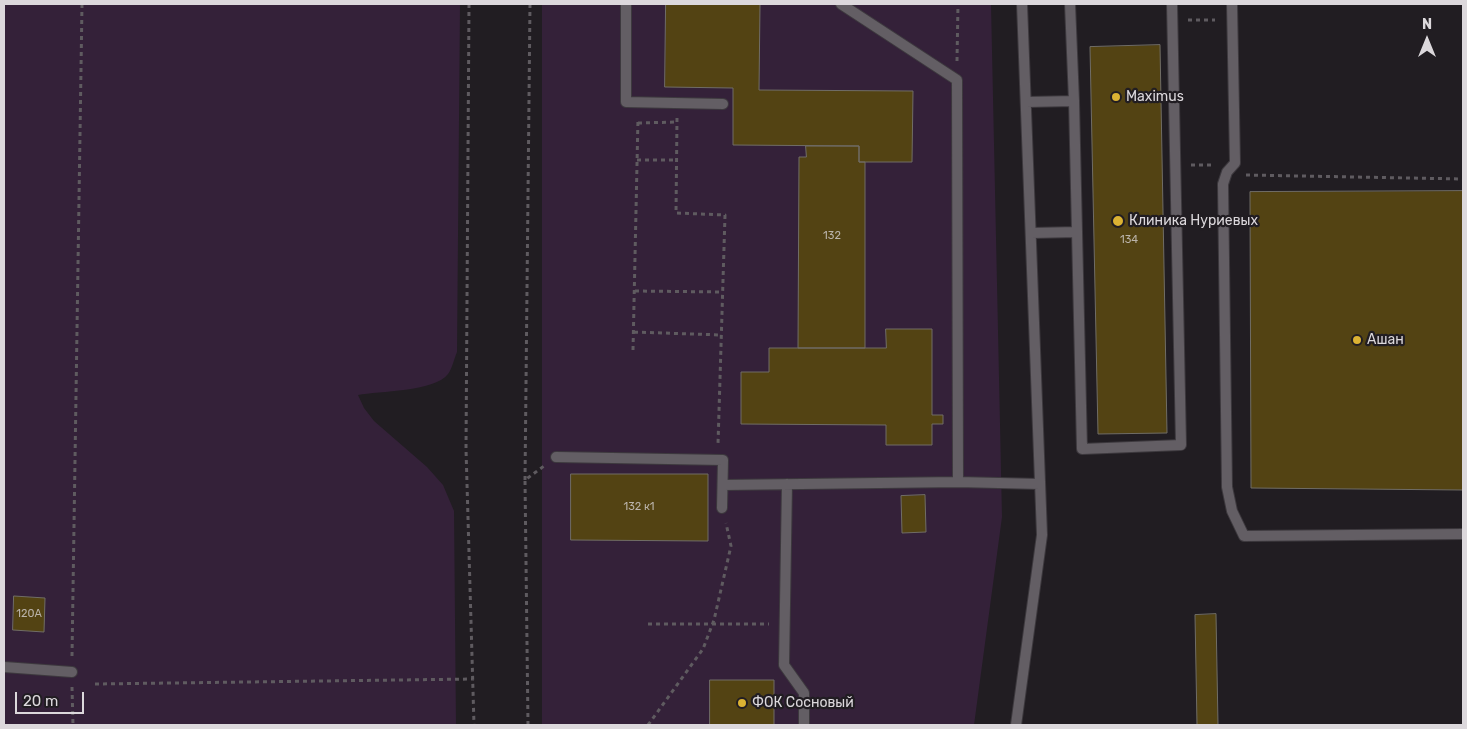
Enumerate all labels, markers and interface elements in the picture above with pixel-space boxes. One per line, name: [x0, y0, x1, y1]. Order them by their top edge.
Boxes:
north arrow: [1402, 15, 1452, 65]
text: N: [1422, 16, 1432, 33]
place label: Maximus: [1126, 89, 1184, 105]
marker: Maximus: [1110, 91, 1122, 103]
place label: Клиника Нуриевых: [1129, 213, 1258, 229]
marker: Клиника Нуриевых: [1111, 214, 1125, 228]
house number: 132: [823, 229, 841, 243]
house number: 134: [1120, 233, 1138, 247]
place label: Ашан: [1367, 332, 1404, 348]
marker: Ашан: [1351, 334, 1363, 346]
house number: 132 к1: [623, 500, 655, 514]
house number: 120А: [16, 607, 42, 621]
scale bar: [18, 682, 86, 714]
text: 20 m: [23, 692, 58, 710]
place label: ФОК Сосновый: [752, 695, 854, 711]
marker: ФОК Сосновый: [736, 697, 748, 709]

